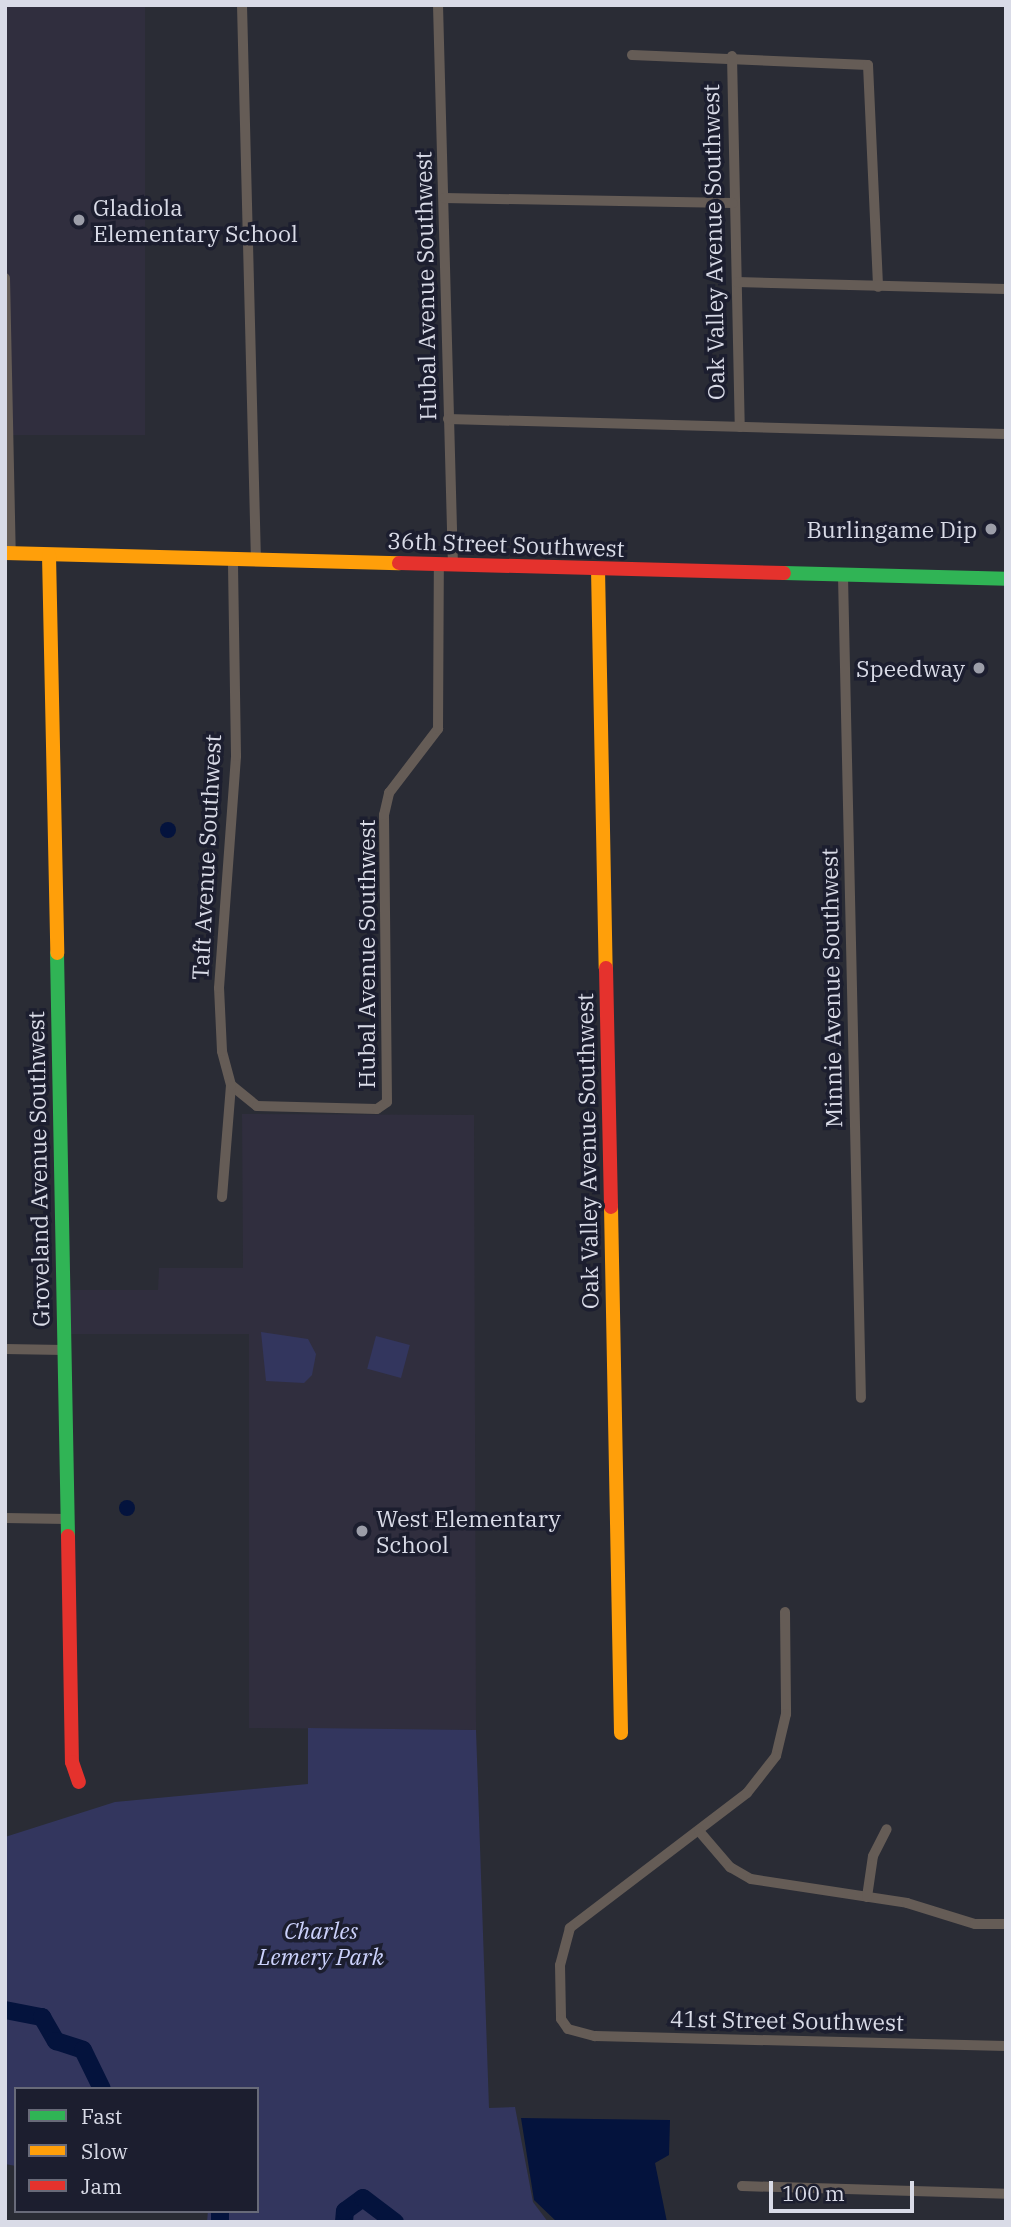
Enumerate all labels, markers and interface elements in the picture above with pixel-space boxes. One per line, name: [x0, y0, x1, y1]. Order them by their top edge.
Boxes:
street label: Oak Valley Avenue Southwest: [696, 84, 730, 400]
street label: Hubal Avenue Southwest: [409, 151, 441, 421]
place label: Gladiola Elementary School: [93, 193, 298, 247]
marker: Gladiola Elementary School: [71, 212, 87, 228]
place label: Burlingame Dip: [806, 515, 977, 543]
marker: Burlingame Dip: [983, 521, 999, 537]
street label: 36th Street Southwest: [387, 526, 625, 562]
place label: Speedway: [856, 654, 965, 682]
marker: Speedway: [971, 660, 987, 676]
street label: Taft Avenue Southwest: [186, 733, 226, 981]
street label: Hubal Avenue Southwest: [352, 819, 380, 1089]
street label: Minnie Avenue Southwest: [815, 848, 847, 1128]
street label: Oak Valley Avenue Southwest: [570, 993, 604, 1309]
street label: Groveland Avenue Southwest: [21, 1011, 55, 1327]
place label: West Elementary School: [376, 1504, 561, 1558]
marker: West Elementary School: [354, 1523, 370, 1539]
park label: Charles Lemery Park: [258, 1916, 384, 1970]
street label: 41st Street Southwest: [670, 2004, 904, 2036]
legend: [14, 2087, 259, 2213]
text: Fast: [81, 2102, 122, 2130]
text: Slow: [81, 2137, 128, 2165]
scale bar: [773, 2168, 918, 2212]
text: Jam: [81, 2172, 122, 2200]
text: 100 m: [782, 2179, 845, 2207]

